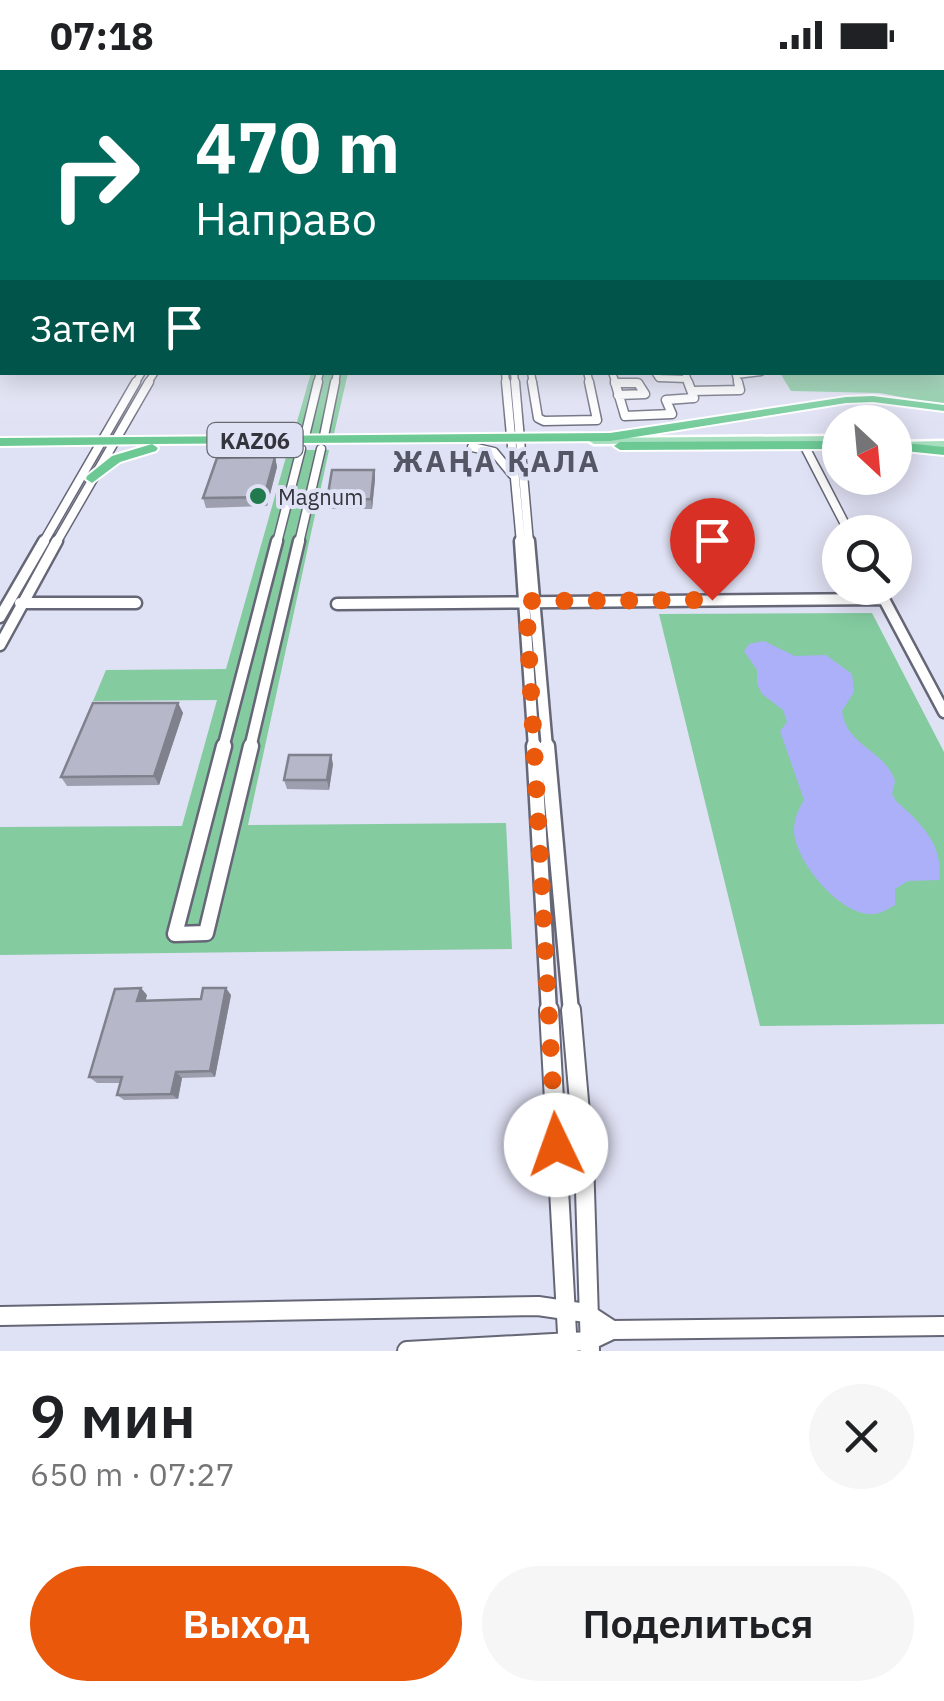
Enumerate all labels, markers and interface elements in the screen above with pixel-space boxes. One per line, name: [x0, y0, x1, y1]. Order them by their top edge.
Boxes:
text: 07:18: [50, 11, 154, 60]
text: 470 m: [195, 101, 400, 192]
icon: right: [30, 110, 160, 240]
text: Направо: [195, 189, 377, 247]
icon: arrive: [157, 300, 212, 355]
text: Затем: [30, 303, 137, 352]
north arrow: [822, 405, 912, 495]
map controls: [822, 405, 912, 605]
road number: KАZ06: [208, 423, 302, 457]
district label: ЖАҢА ҚАЛА: [393, 441, 601, 480]
place label: Magnum: [278, 482, 363, 511]
marker: Magnum: [247, 485, 269, 507]
pin: [670, 498, 755, 601]
icon: arrive: [685, 513, 740, 568]
button: search: [822, 515, 912, 605]
position arrow: [504, 1093, 608, 1197]
text: 9 мин: [30, 1376, 196, 1455]
button: close: [809, 1384, 914, 1489]
text: 650 m · 07:27: [30, 1453, 235, 1495]
button: Выход: [30, 1566, 462, 1681]
button: Поделиться: [482, 1566, 914, 1681]

